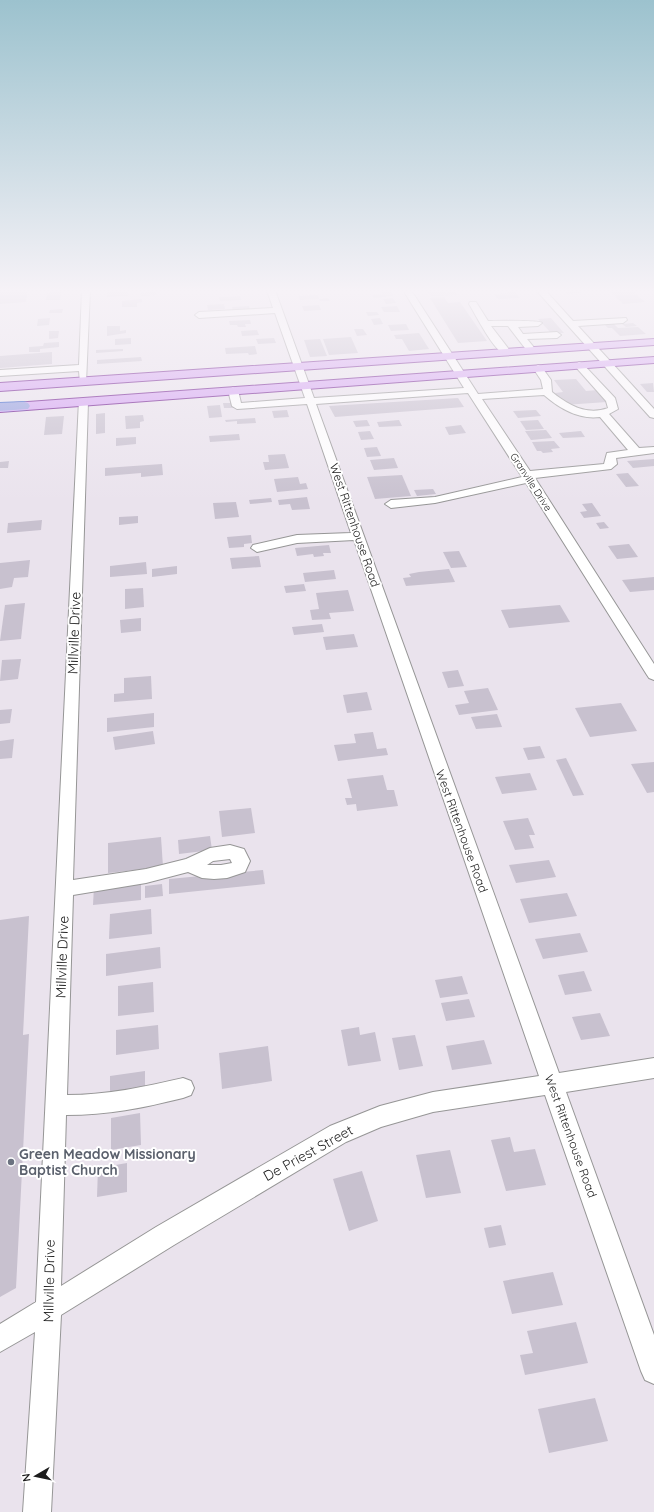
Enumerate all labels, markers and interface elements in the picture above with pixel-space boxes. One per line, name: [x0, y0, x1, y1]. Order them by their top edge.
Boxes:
street label: Granville Drive: [507, 450, 555, 514]
street label: West Rittenhouse Road: [327, 461, 383, 589]
street label: Millville Drive: [64, 591, 84, 675]
street label: West Rittenhouse Road: [433, 767, 491, 895]
street label: Millville Drive: [52, 915, 72, 999]
street label: West Rittenhouse Road: [542, 1072, 600, 1200]
street label: De Priest Street: [260, 1121, 356, 1185]
place label: Green Meadow Missionary Baptist Church: [19, 1145, 196, 1179]
marker: Green Meadow Missionary Baptist Church: [6, 1157, 16, 1167]
street label: Millville Drive: [39, 1239, 59, 1323]
north arrow: [16, 1456, 56, 1496]
text: N: [19, 1472, 34, 1483]

